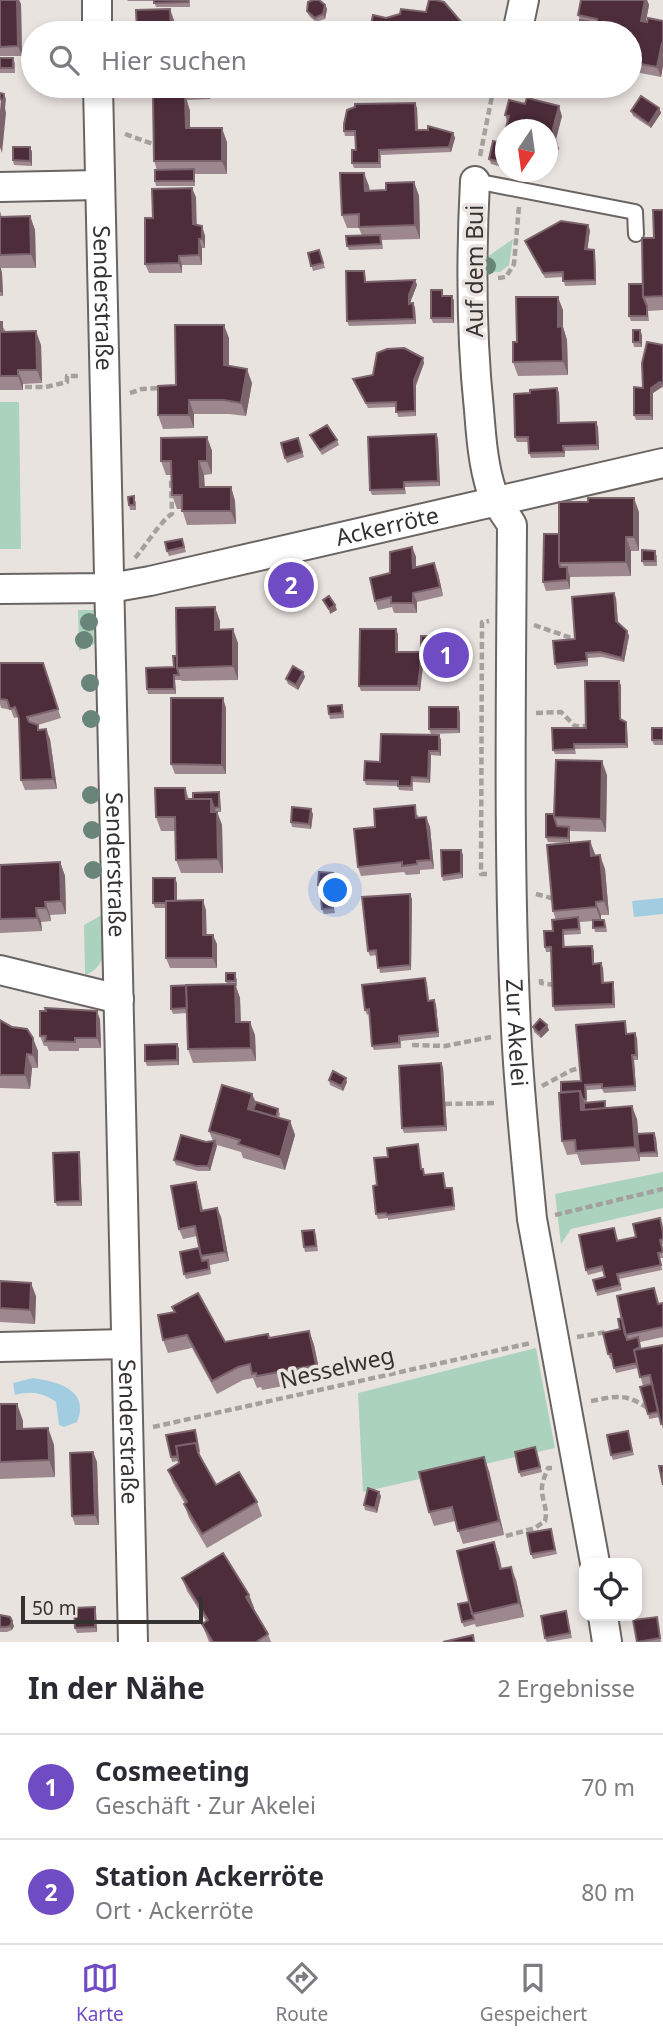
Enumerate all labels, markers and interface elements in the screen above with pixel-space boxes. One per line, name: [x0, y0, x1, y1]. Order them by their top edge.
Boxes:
search box: [21, 21, 642, 98]
icon: search: [45, 41, 83, 79]
text: Hier suchen: [101, 42, 247, 78]
north arrow: [495, 119, 558, 182]
street label: Auf dem Bui: [458, 205, 490, 337]
street label: Senderstraße: [86, 225, 121, 371]
street label: Ackerröte: [332, 498, 442, 553]
pin: 2: [268, 559, 314, 611]
pin: 1: [423, 629, 469, 681]
street label: Senderstraße: [99, 792, 134, 938]
your location: [318, 873, 352, 907]
street label: Zur Akelei: [499, 978, 537, 1088]
street label: Nesselweg: [276, 1338, 397, 1396]
street label: Senderstraße: [112, 1359, 147, 1505]
map controls: [579, 1558, 642, 1621]
button: locate: [579, 1558, 642, 1621]
scale bar: [21, 1593, 203, 1625]
text: 50 m: [32, 1595, 76, 1621]
text: In der Nähe: [28, 1667, 205, 1708]
text: 2 Ergebnisse: [497, 1672, 635, 1704]
text: Cosmeeting: [95, 1753, 250, 1789]
text: 1: [44, 1771, 58, 1803]
text: 70 m: [581, 1771, 635, 1803]
text: Geschäft · Zur Akelei: [95, 1789, 316, 1821]
text: Station Ackerröte: [95, 1858, 324, 1894]
text: 2: [44, 1876, 58, 1908]
text: 80 m: [581, 1876, 635, 1908]
text: Ort · Ackerröte: [95, 1894, 254, 1926]
tab: Karte: [76, 1959, 124, 2027]
tab: Route: [275, 1959, 328, 2027]
tab: Gespeichert: [480, 1959, 587, 2027]

